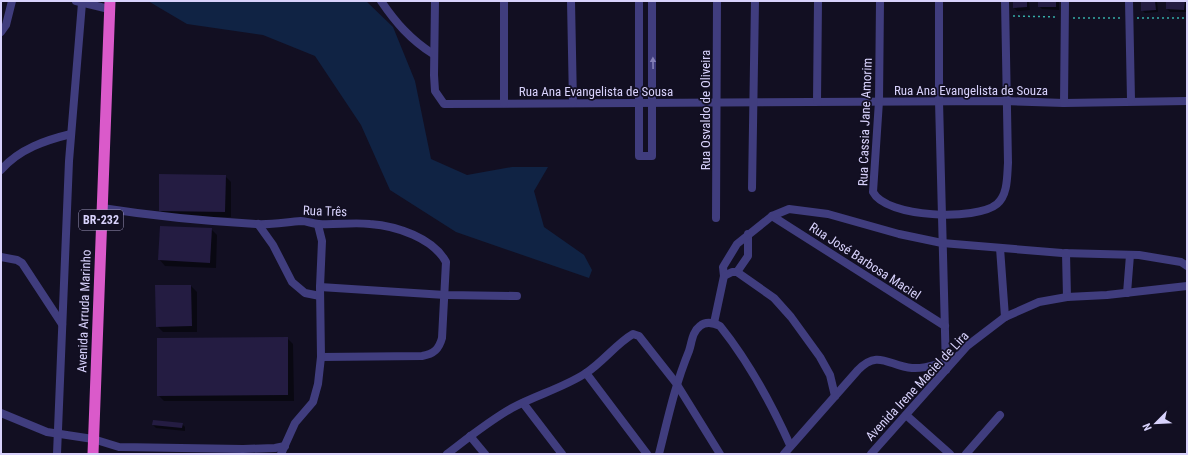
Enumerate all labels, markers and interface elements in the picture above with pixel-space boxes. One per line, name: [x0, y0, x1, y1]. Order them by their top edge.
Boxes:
street label: Rua Osvaldo de Oliveira: [698, 50, 713, 170]
one-way arrow: [650, 56, 656, 69]
street label: Rua Cassia Jane Amorim: [855, 58, 875, 186]
street label: Rua Ana Evangelista de Souza: [894, 83, 1048, 98]
street label: Rua Ana Evangelista de Sousa: [519, 84, 673, 99]
street label: Rua Três: [303, 203, 347, 219]
road number: BR-232: [79, 210, 123, 230]
street label: Rua José Barbosa Maciel: [807, 219, 923, 303]
street label: Avenida Arruda Marinho: [74, 249, 94, 373]
street label: Avenida Irene Maciel de Lira: [862, 328, 972, 444]
north arrow: [1136, 403, 1176, 443]
text: N: [1140, 421, 1155, 433]

